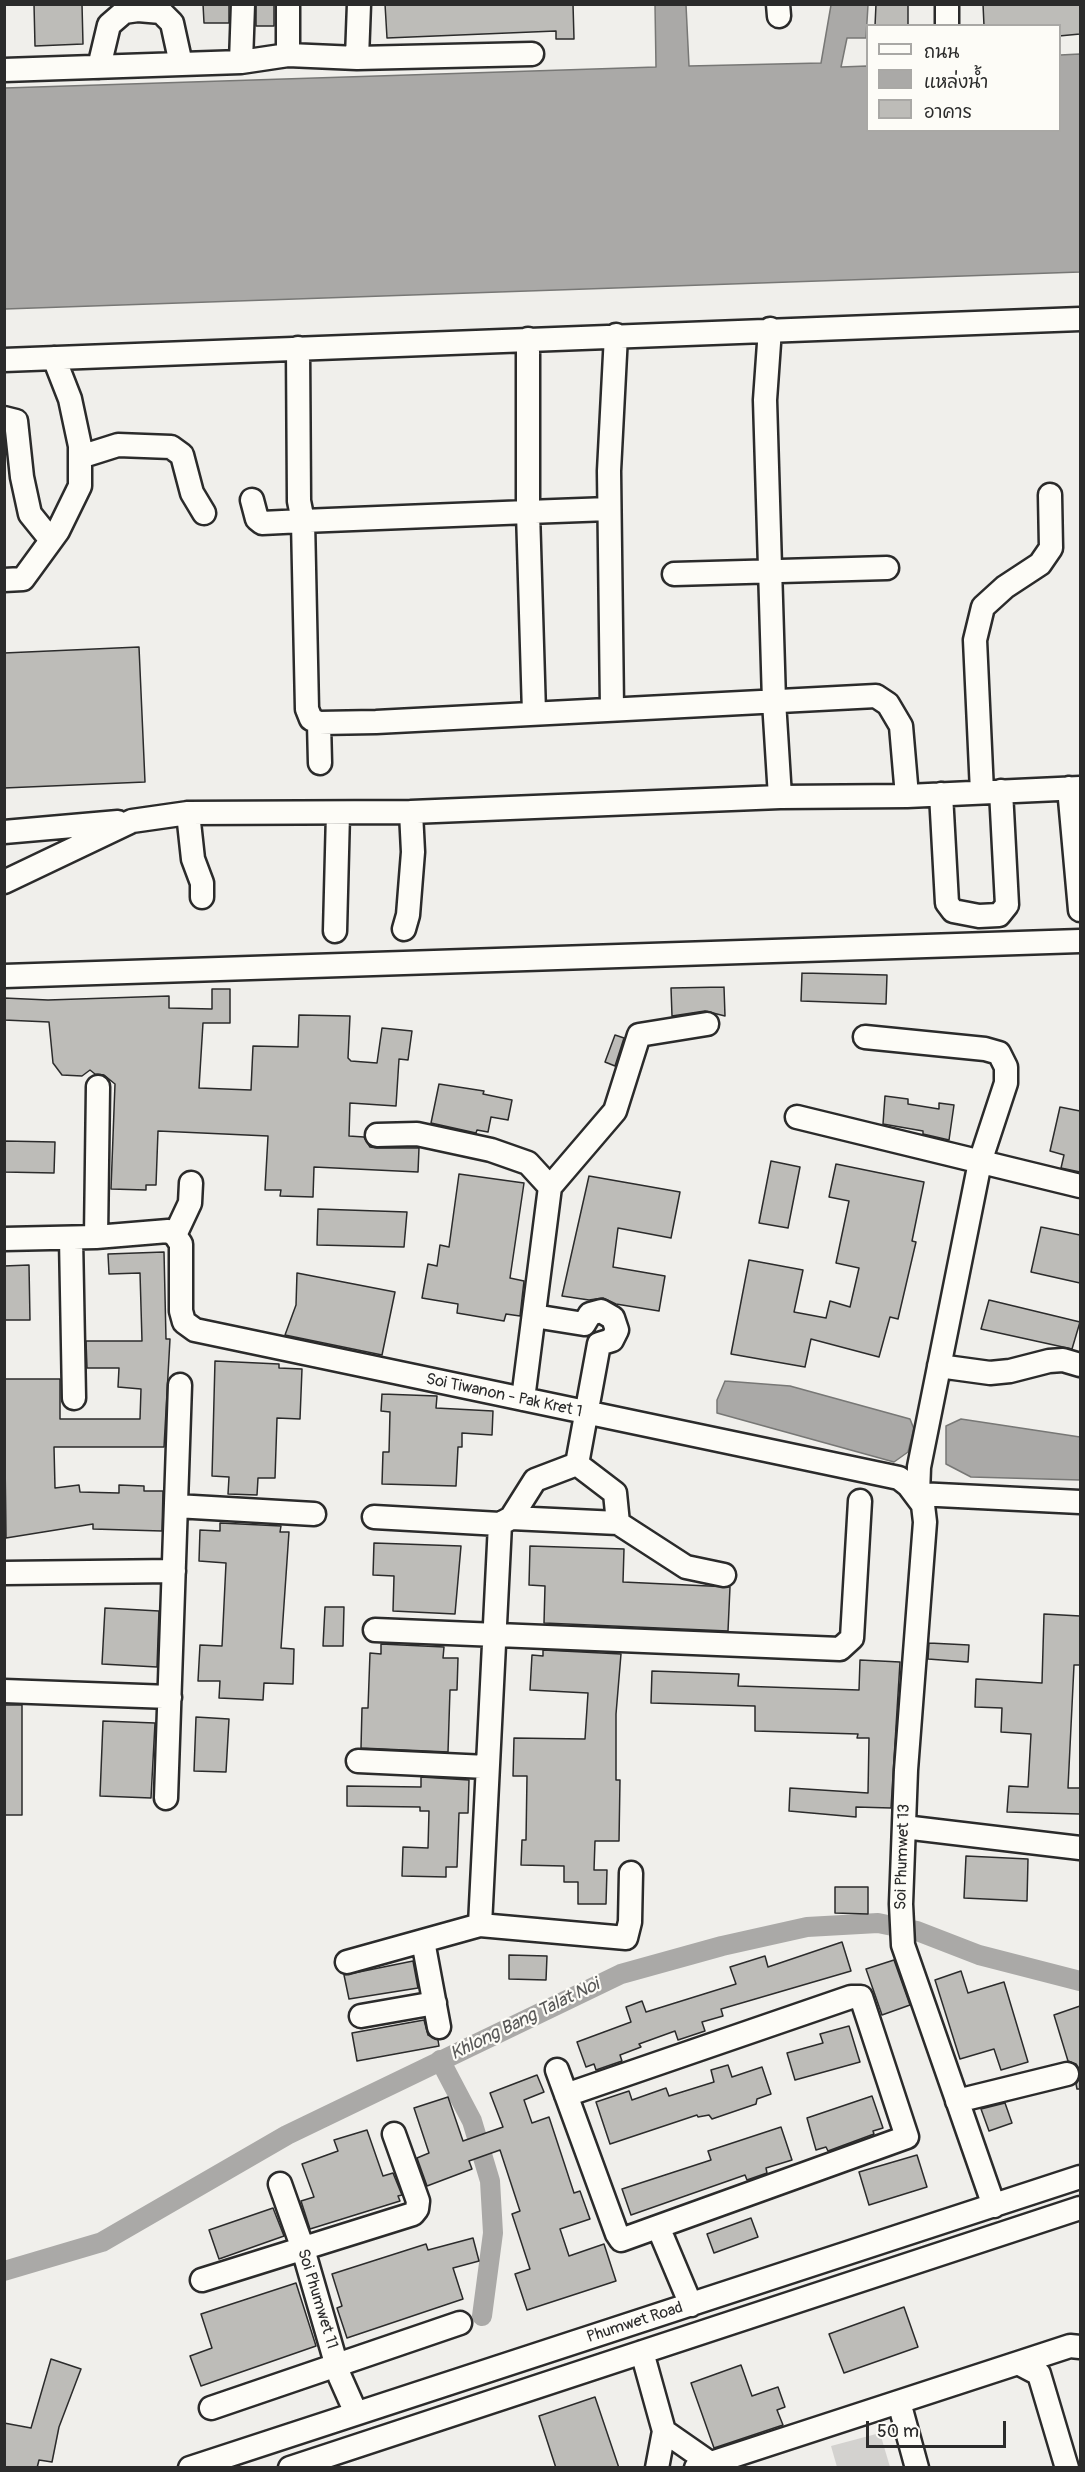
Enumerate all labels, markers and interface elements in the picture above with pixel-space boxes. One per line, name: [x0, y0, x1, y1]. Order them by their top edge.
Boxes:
legend: [866, 24, 1061, 132]
text: ถนน: [924, 41, 959, 64]
text: แหล่งน้ำ: [924, 71, 988, 94]
text: อาคาร: [924, 101, 972, 124]
street label: Soi Tiwanon - Pak Kret 1: [424, 1370, 584, 1422]
street label: Soi Phumwet 13: [892, 1804, 914, 1910]
water label: Khlong Bang Talat Noi: [447, 1975, 603, 2065]
street label: Soi Phumwet 11: [293, 2247, 341, 2351]
street label: Phumwet Road: [585, 2298, 685, 2348]
scale bar: [869, 2409, 1008, 2447]
text: 50 m: [877, 2420, 919, 2443]

